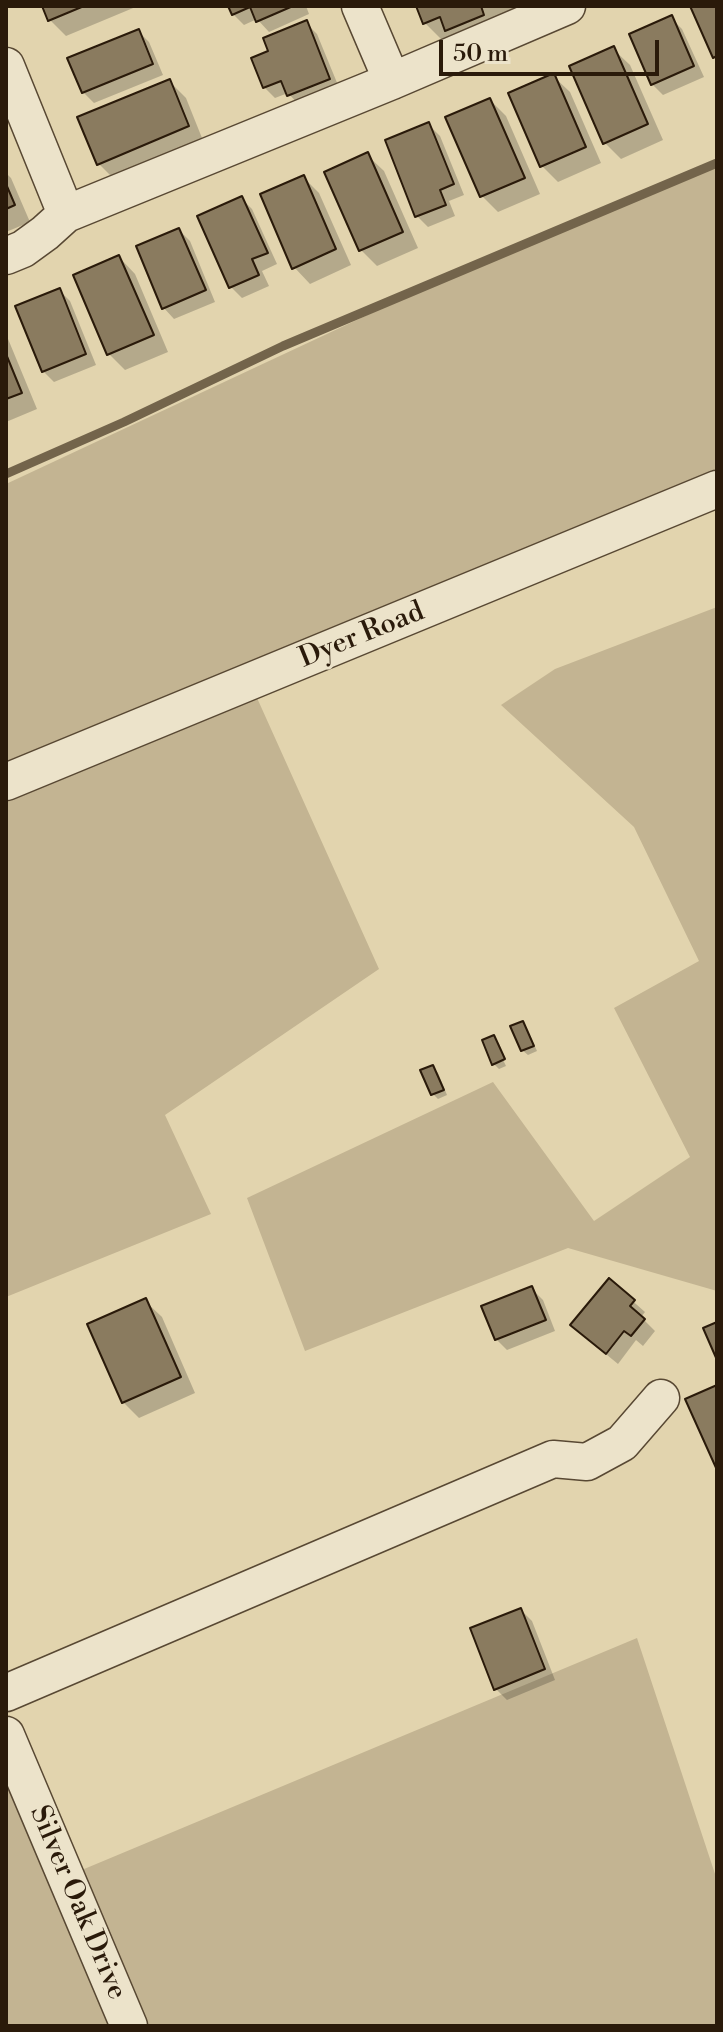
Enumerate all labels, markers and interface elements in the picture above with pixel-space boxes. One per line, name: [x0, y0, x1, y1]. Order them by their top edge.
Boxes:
scale bar: [443, 24, 663, 74]
text: 50 m: [453, 39, 508, 69]
street label: Dyer Road: [295, 596, 429, 676]
street label: Silver Oak Drive: [21, 1801, 133, 2005]

